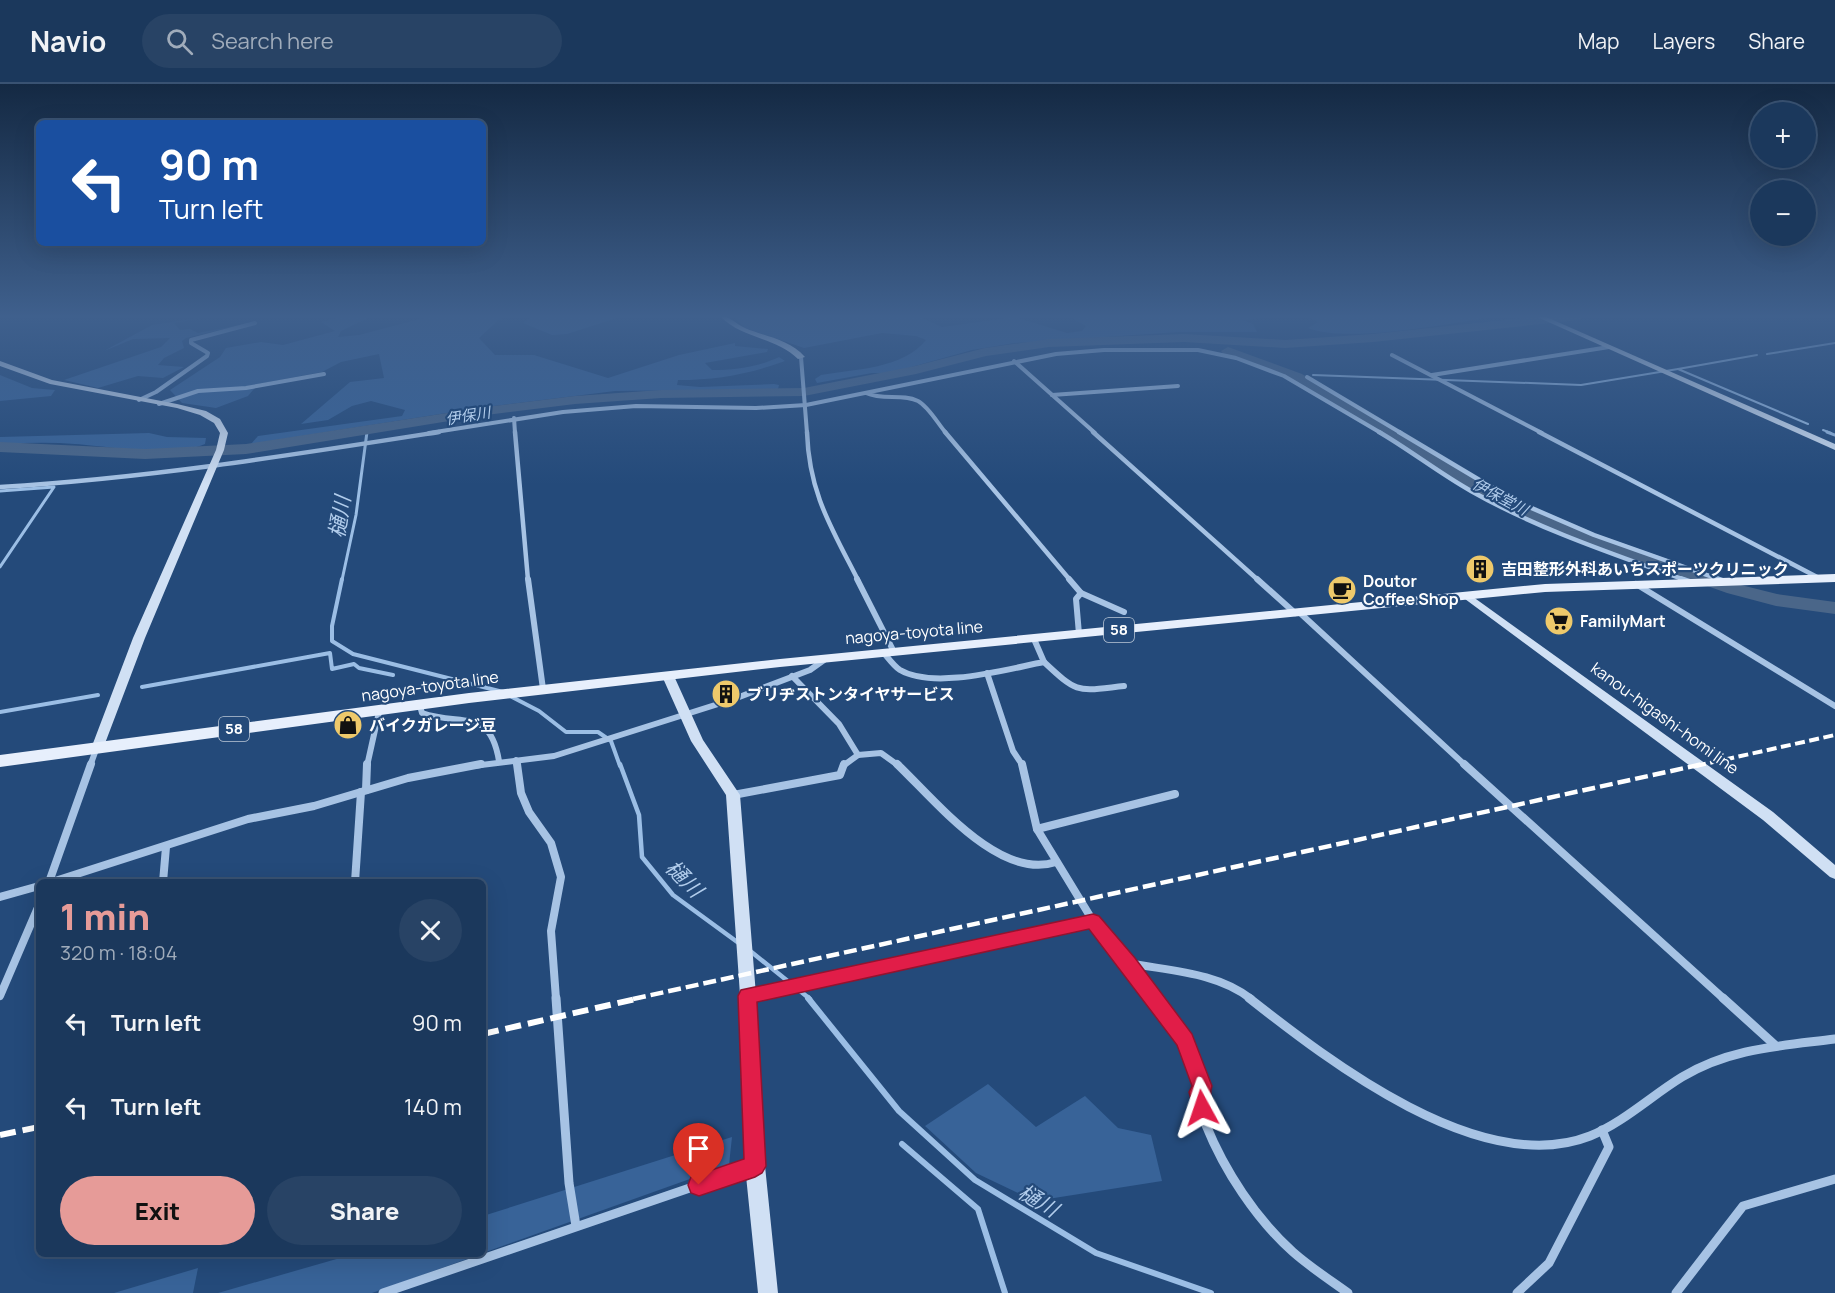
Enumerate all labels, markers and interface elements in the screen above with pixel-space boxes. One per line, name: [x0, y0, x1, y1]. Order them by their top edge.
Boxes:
search box: [142, 14, 562, 68]
text: Navio: [30, 22, 106, 60]
icon: search: [163, 25, 196, 58]
text: Search here: [211, 26, 334, 56]
text: Map: [1578, 27, 1619, 55]
text: Layers: [1652, 27, 1715, 55]
text: Share: [1748, 27, 1805, 55]
map controls: [1750, 102, 1816, 246]
button: +: [1750, 102, 1816, 168]
text: 90 m: [159, 135, 259, 193]
icon: left: [60, 144, 138, 222]
button: −: [1750, 180, 1816, 246]
text: Turn left: [159, 190, 263, 227]
water label: 伊保川: [444, 401, 494, 429]
water label: 伊保堂川: [1469, 473, 1533, 521]
water label: 樋川: [322, 492, 356, 540]
building icon: 吉田整形外科あいちスポーツクリニック: [1464, 553, 1496, 585]
place label: 吉田整形外科あいちスポーツクリニック: [1501, 558, 1789, 580]
place label: Doutor Coffee Shop: [1363, 570, 1459, 610]
cafe icon: Doutor Coffee Shop: [1326, 574, 1358, 606]
supermarket icon: FamilyMart: [1543, 605, 1575, 637]
place label: FamilyMart: [1580, 610, 1666, 632]
street label: nagoya-toyota line: [844, 615, 984, 649]
road number: 58: [1104, 618, 1134, 642]
street label: kanou-higashi-homi line: [1587, 657, 1743, 779]
street label: nagoya-toyota line: [360, 665, 500, 707]
building icon: ブリヂストンタイヤサービス: [710, 678, 742, 710]
place label: ブリヂストンタイヤサービス: [747, 683, 955, 705]
shop icon: バイクガレージ豆: [332, 709, 364, 741]
place label: バイクガレージ豆: [369, 714, 496, 736]
road number: 58: [219, 717, 249, 741]
water label: 樋川: [660, 854, 711, 904]
text: 1 min: [60, 892, 150, 941]
button: close: [399, 899, 462, 962]
text: 320 m · 18:04: [60, 939, 178, 966]
icon: left: [60, 1007, 93, 1040]
text: Turn left: [111, 1008, 201, 1038]
text: 90 m: [412, 1008, 462, 1038]
position arrow: [1170, 1076, 1234, 1140]
icon: left: [60, 1091, 93, 1124]
text: Turn left: [111, 1092, 201, 1122]
text: 140 m: [404, 1092, 462, 1122]
pin: [673, 1123, 724, 1185]
icon: arrive: [682, 1132, 715, 1165]
button: Exit: [60, 1176, 255, 1245]
button: Share: [267, 1176, 462, 1245]
water label: 樋川: [1013, 1177, 1065, 1224]

